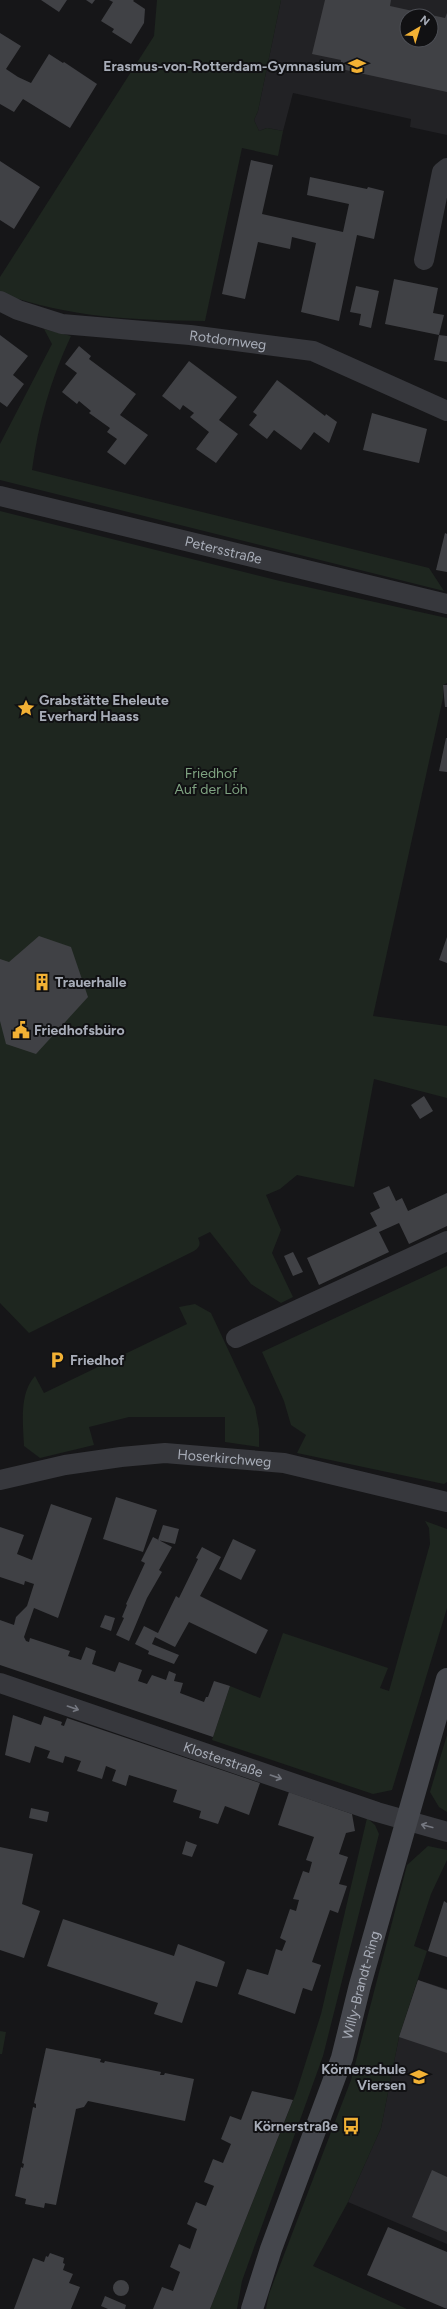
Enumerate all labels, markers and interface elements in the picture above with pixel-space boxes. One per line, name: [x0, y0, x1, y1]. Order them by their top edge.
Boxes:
north arrow: [399, 8, 439, 48]
text: N: [417, 13, 432, 28]
school or university icon: Erasmus-von-Rotterdam-Gymnasium: [347, 56, 367, 76]
place label: Erasmus-von-Rotterdam-Gymnasium: [103, 58, 344, 75]
street label: Rotdornweg: [188, 327, 267, 354]
street label: Petersstraße: [183, 533, 264, 568]
place label: Grabstätte Eheleute Everhard Haass: [39, 692, 169, 725]
place icon: Grabstätte Eheleute Everhard Haass: [16, 698, 36, 718]
park label: Friedhof Auf der Löh: [174, 765, 248, 798]
building icon: Trauerhalle: [32, 972, 52, 992]
place label: Trauerhalle: [55, 974, 127, 991]
public building icon: Friedhofsbüro: [11, 1020, 31, 1040]
place label: Friedhofsbüro: [34, 1022, 125, 1039]
parking icon: Friedhof: [47, 1350, 67, 1370]
place label: Friedhof: [70, 1352, 125, 1369]
street label: Hoserkirchweg: [177, 1446, 272, 1471]
one-way arrow: [67, 1705, 79, 1713]
street label: Klosterstraße: [181, 1738, 266, 1782]
one-way arrow: [270, 1773, 282, 1781]
one-way arrow: [421, 1822, 434, 1829]
street label: Willy-Brandt-Ring: [339, 1929, 384, 2041]
place label: Körnerschule Viersen: [321, 2061, 406, 2094]
school or university icon: Körnerschule Viersen: [409, 2067, 429, 2087]
bus stop icon: Körnerstraße: [341, 2116, 361, 2136]
place label: Körnerstraße: [254, 2118, 338, 2135]

